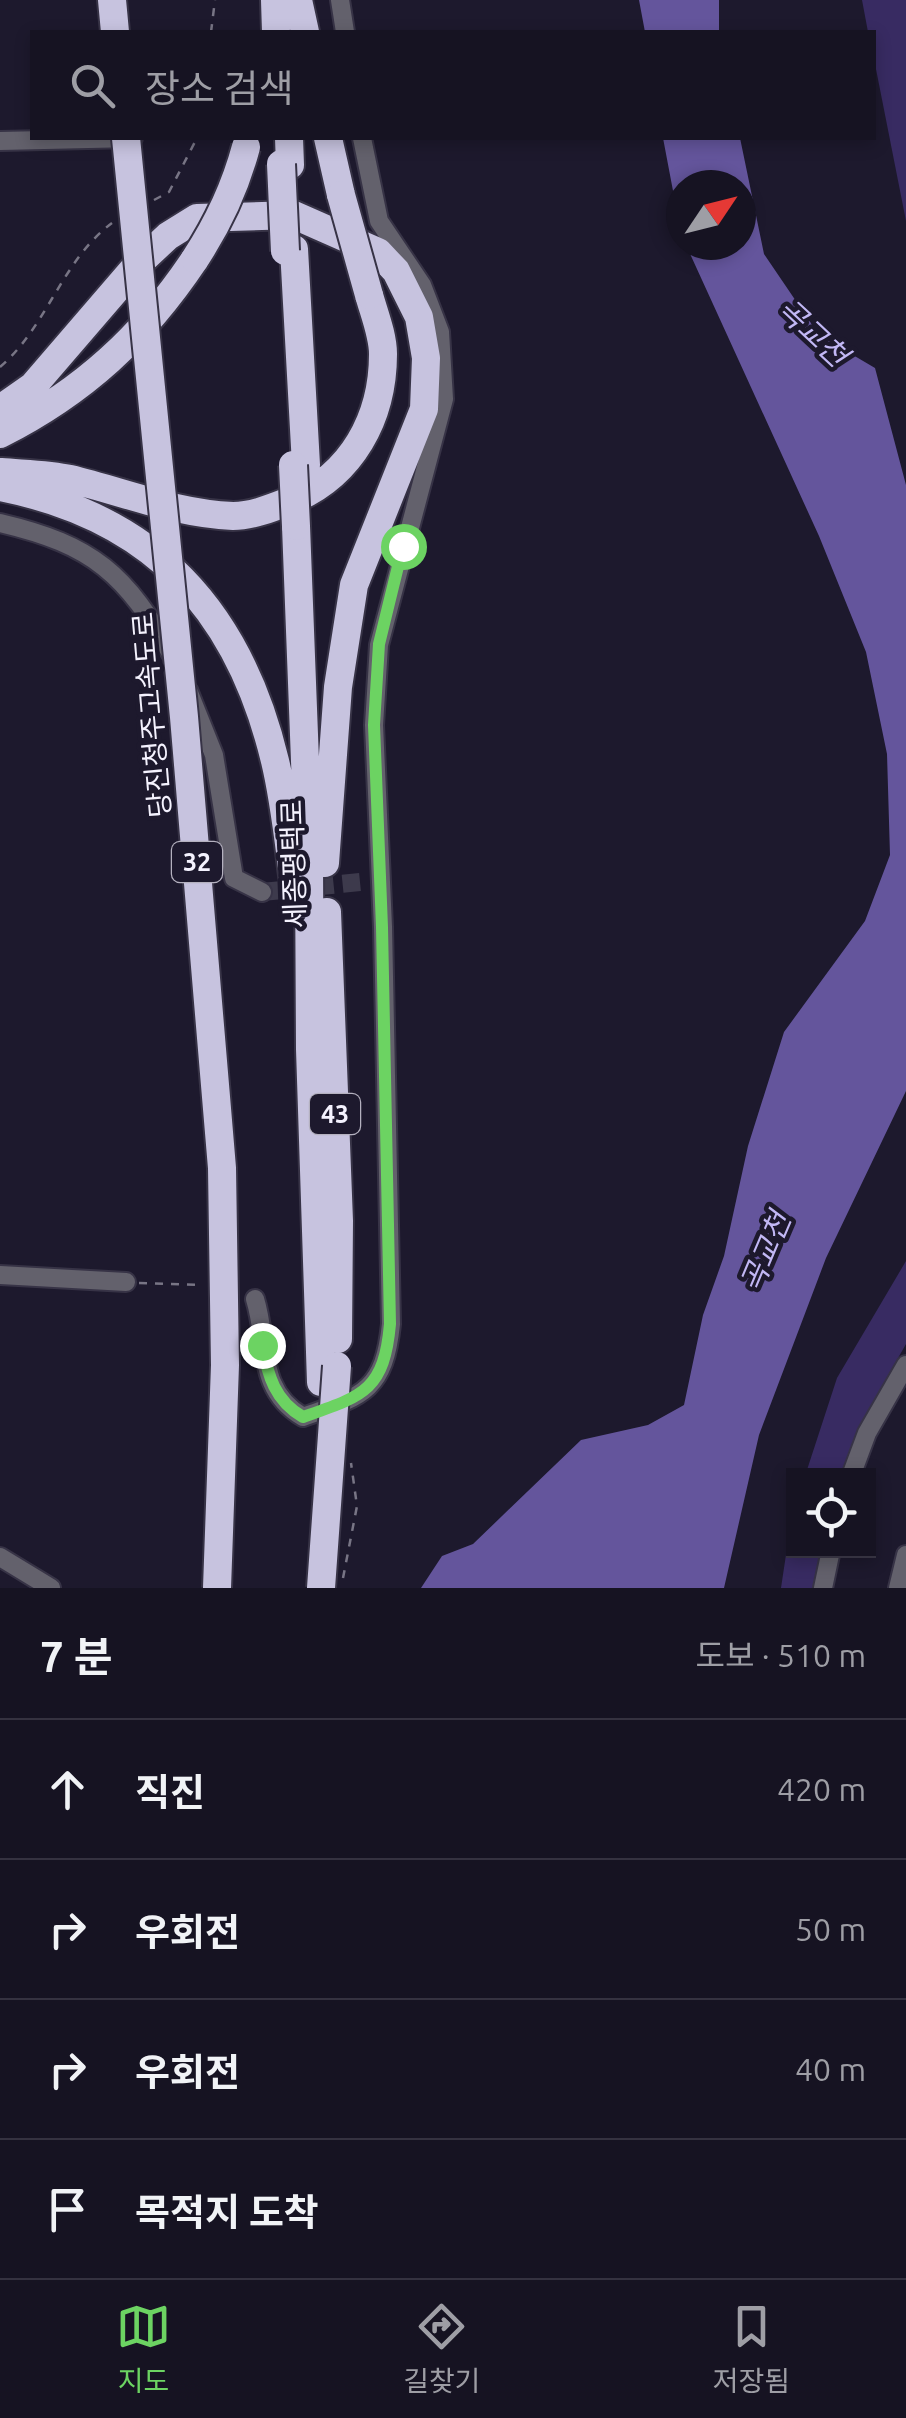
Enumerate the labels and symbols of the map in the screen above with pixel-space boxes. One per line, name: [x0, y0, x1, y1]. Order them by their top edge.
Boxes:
north arrow: [666, 170, 756, 260]
water label: 곡교천: [771, 291, 857, 375]
route start: [381, 524, 427, 570]
street label: 당진청주고속도로: [127, 611, 175, 819]
street label: 세종평택로: [275, 799, 311, 929]
road number: 32: [172, 842, 222, 882]
road number: 43: [310, 1094, 360, 1134]
water label: 곡교천: [733, 1204, 798, 1297]
route end: [240, 1323, 286, 1369]

